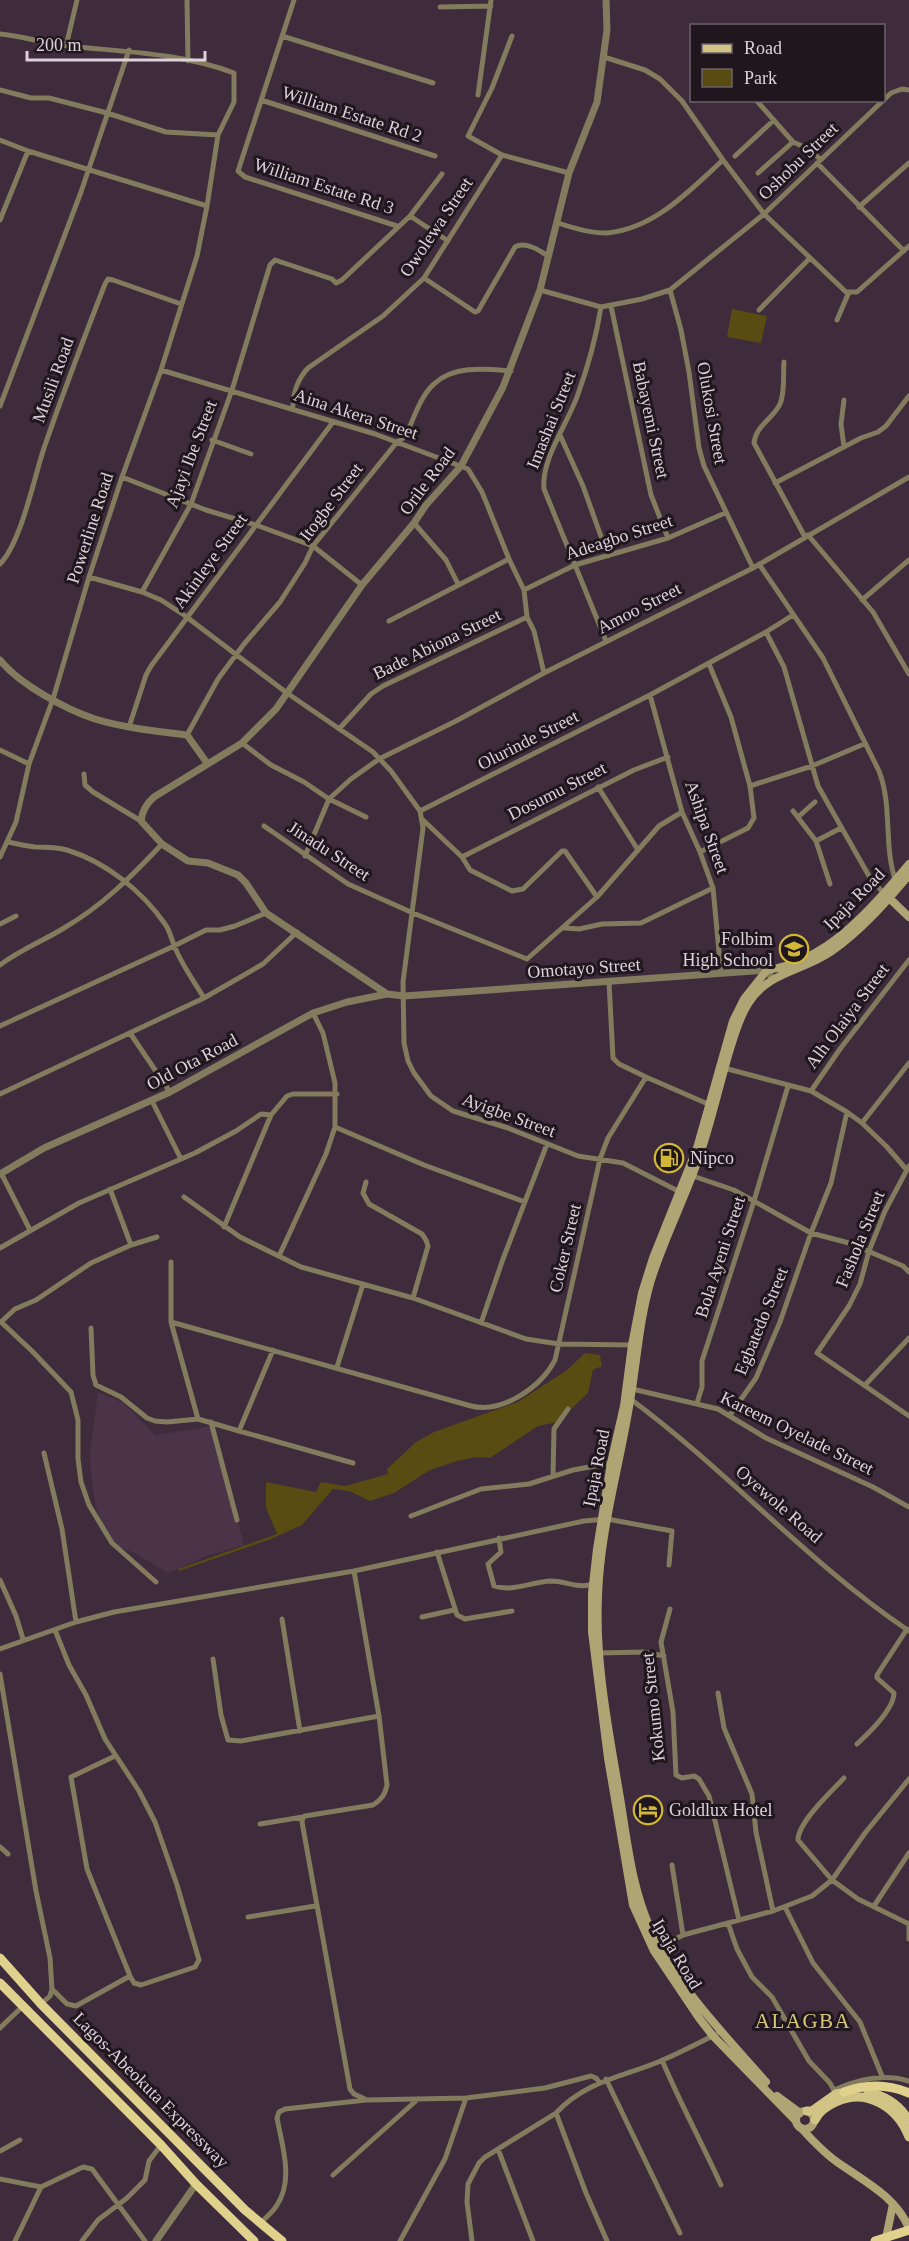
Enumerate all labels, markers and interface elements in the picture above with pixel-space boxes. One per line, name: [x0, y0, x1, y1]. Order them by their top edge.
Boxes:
scale bar: [27, 24, 206, 62]
legend: [690, 24, 885, 102]
text: 200 m: [36, 35, 82, 55]
text: Road: [744, 38, 782, 58]
text: Park: [744, 68, 777, 88]
street label: William Estate Rd 2: [280, 82, 424, 146]
street label: Oshobu Street: [754, 118, 842, 204]
street label: William Estate Rd 3: [252, 154, 396, 218]
street label: Owolewa Street: [395, 174, 477, 280]
street label: Musili Road: [28, 335, 78, 425]
street label: Babayemi Street: [629, 359, 673, 481]
street label: Olukosi Street: [693, 360, 731, 466]
street label: Imashai Street: [522, 368, 580, 472]
street label: Aina Akera Street: [292, 385, 420, 443]
street label: Ajayi Ibe Street: [161, 397, 221, 511]
street label: Orile Road: [395, 443, 459, 519]
street label: Itogbe Street: [295, 459, 367, 545]
street label: Powerline Road: [63, 470, 117, 586]
street label: Akinleye Street: [169, 510, 251, 612]
street label: Adeagbo Street: [563, 510, 675, 564]
street label: Amoo Street: [594, 578, 684, 638]
street label: Bade Abiona Street: [370, 604, 504, 684]
street label: Olurinde Street: [474, 706, 582, 774]
street label: Dosumu Street: [505, 758, 609, 824]
street label: Ashipa Street: [681, 778, 733, 876]
street label: Jinadu Street: [284, 817, 374, 885]
street label: Ipaja Road: [819, 864, 889, 934]
place label: Folbim High School: [682, 929, 773, 970]
school or university icon: Folbim High School: [778, 933, 810, 965]
street label: Omotayo Street: [527, 954, 641, 982]
street label: Alh Olaiya Street: [801, 960, 893, 1072]
street label: Old Ota Road: [143, 1030, 241, 1094]
street label: Ayigbe Street: [460, 1089, 558, 1141]
fuel station icon: Nipco: [653, 1142, 685, 1174]
place label: Nipco: [690, 1148, 734, 1168]
street label: Fashola Street: [832, 1188, 888, 1290]
street label: Bola Ayeni Street: [691, 1194, 749, 1320]
street label: Coker Street: [545, 1202, 585, 1294]
street label: Egbatedo Street: [730, 1264, 792, 1378]
street label: Kareem Oyelade Street: [717, 1387, 877, 1479]
street label: Ipaja Road: [579, 1428, 613, 1508]
street label: Oyewole Road: [732, 1461, 826, 1547]
street label: Kokumo Street: [637, 1652, 669, 1762]
hotel icon: Goldlux Hotel: [632, 1794, 664, 1826]
place label: Goldlux Hotel: [669, 1800, 773, 1820]
street label: Ipaja Road: [648, 1915, 706, 1993]
street label: Lagos-Abeokuta Expressway: [69, 2008, 233, 2172]
district label: ALAGBA: [755, 2009, 851, 2033]

